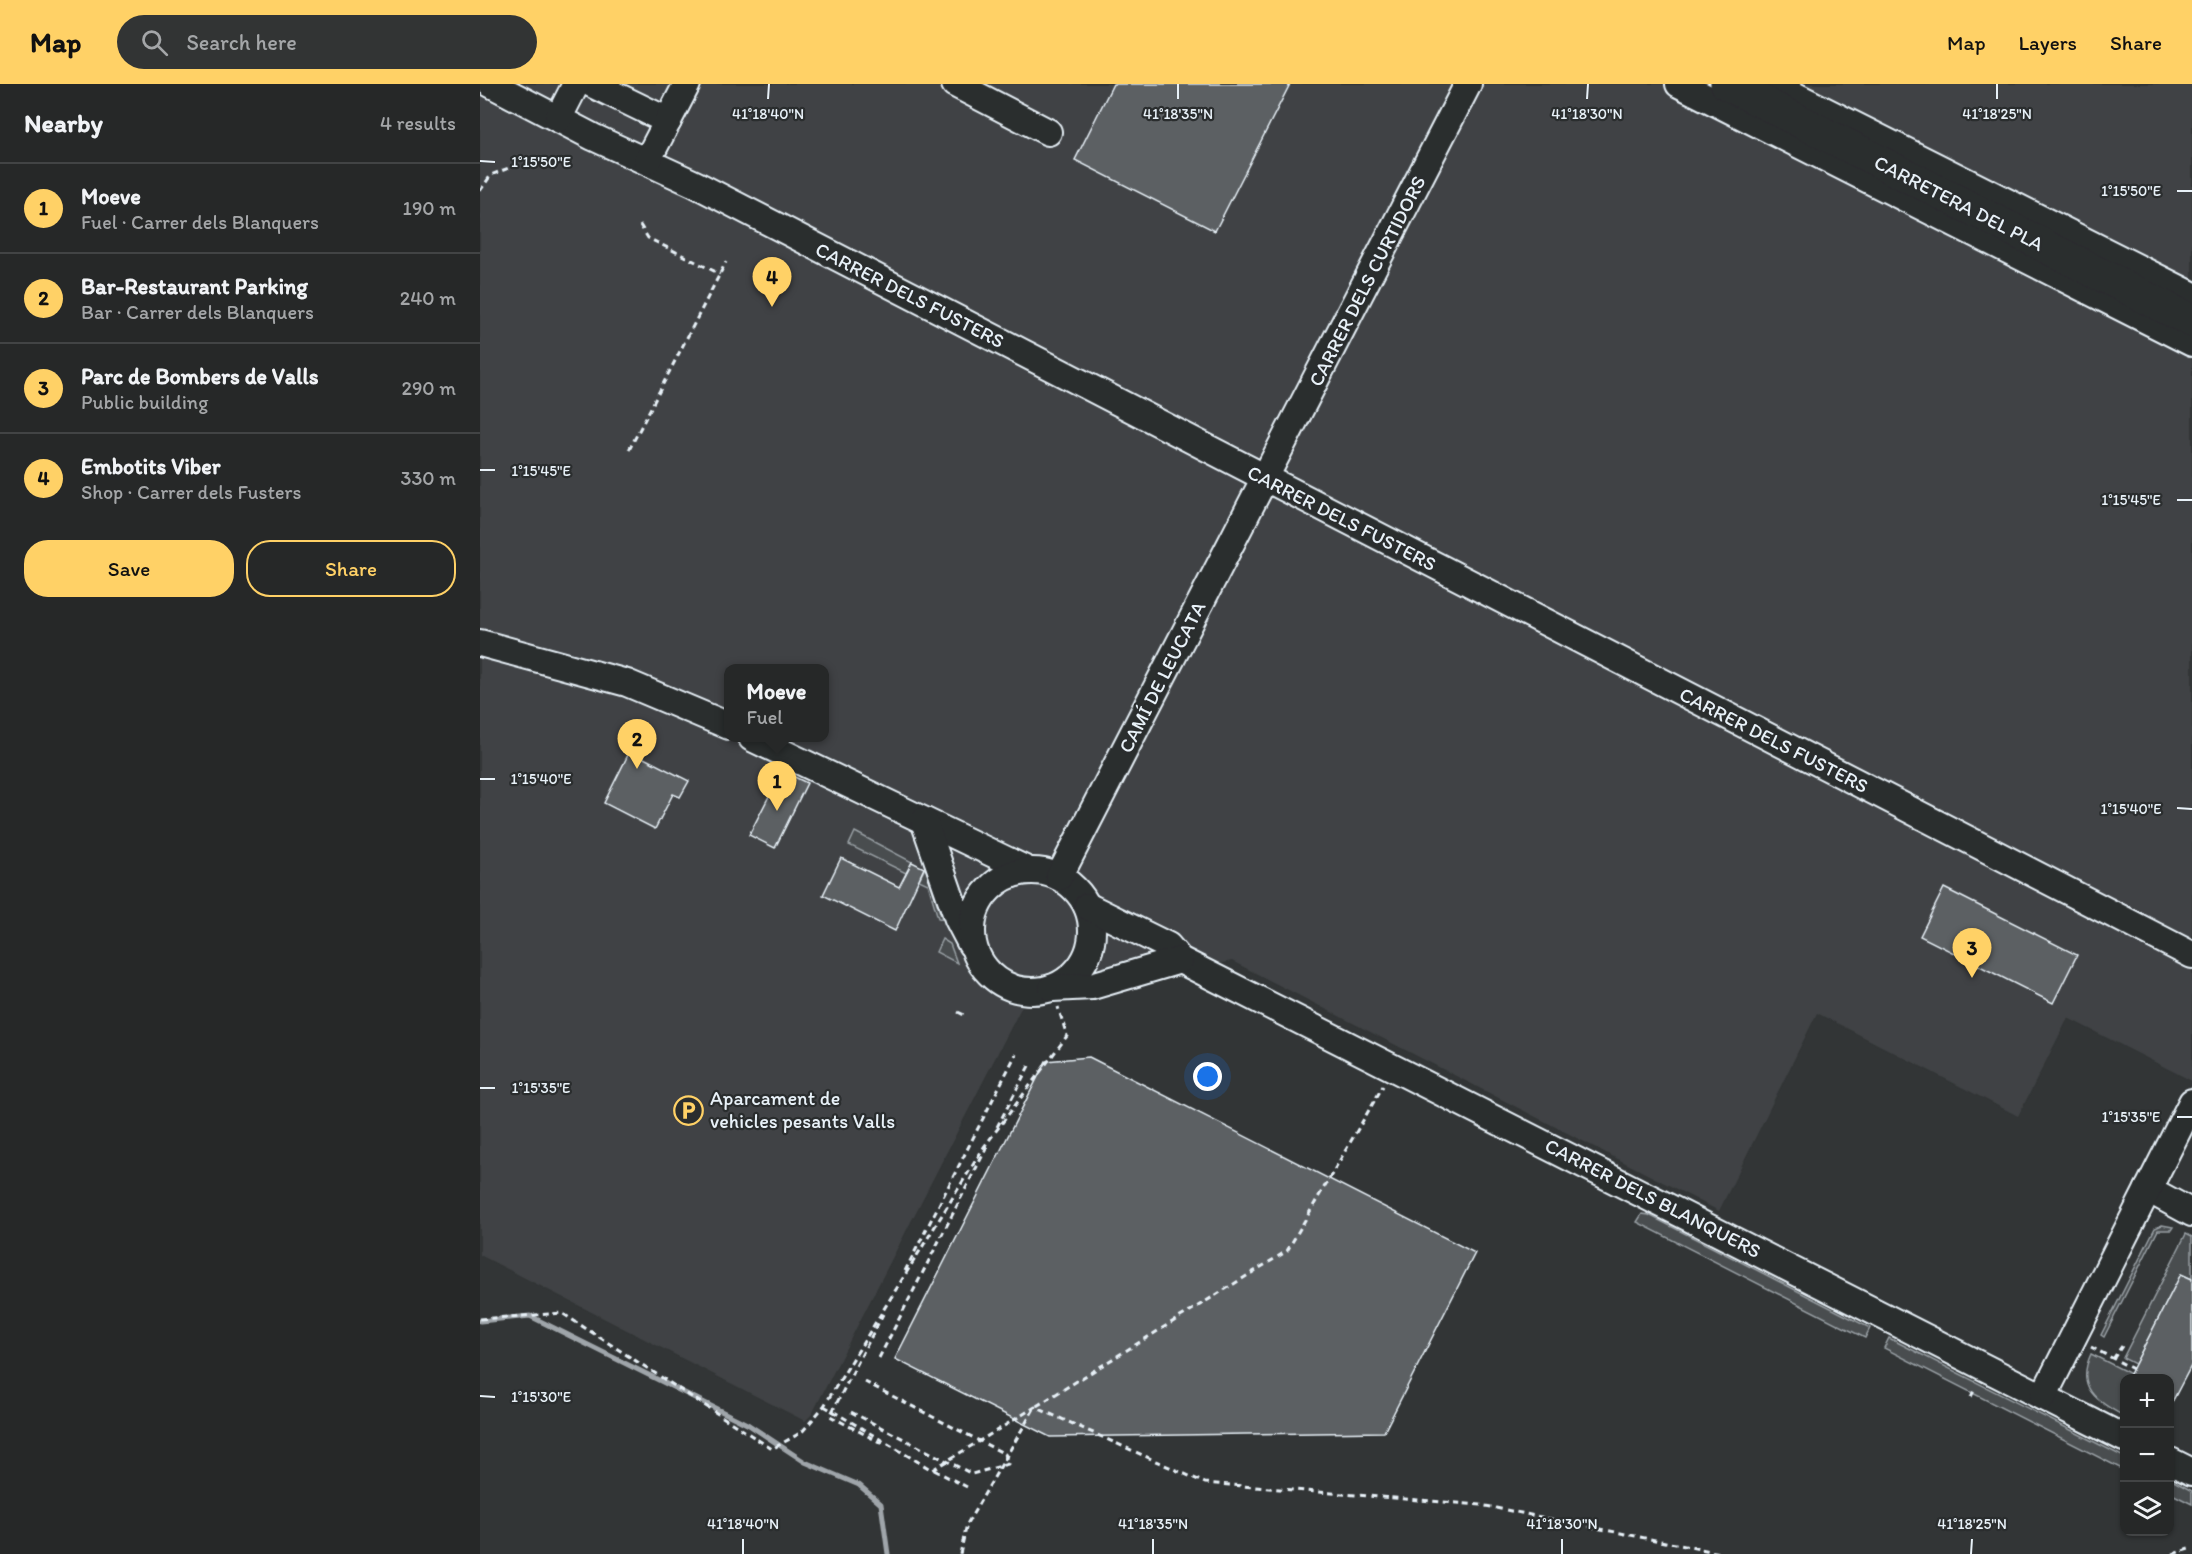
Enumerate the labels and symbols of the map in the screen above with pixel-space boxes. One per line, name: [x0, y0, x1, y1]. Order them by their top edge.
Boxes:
text: 41°18'40"N: [732, 105, 804, 123]
text: 41°18'35"N: [1143, 105, 1213, 123]
text: 41°18'30"N: [1551, 105, 1623, 123]
text: 41°18'25"N: [1962, 105, 2032, 123]
street label: CARRETERA DEL PLA: [1870, 150, 2048, 256]
text: 1°15'50"E: [511, 153, 571, 171]
street label: CARRER DELS CURTIDORS: [1303, 172, 1431, 390]
text: 1°15'50"E: [2101, 182, 2161, 200]
street label: CARRER DELS FUSTERS: [812, 237, 1008, 353]
pin: 4: [752, 258, 792, 307]
street label: CARRER DELS FUSTERS: [1244, 460, 1440, 576]
text: 1°15'45"E: [511, 462, 571, 480]
text: 1°15'45"E: [2101, 491, 2161, 509]
street label: CAMÍ DE LEUCATA: [1113, 597, 1211, 757]
street label: CARRER DELS FUSTERS: [1676, 682, 1872, 798]
pin: 2: [618, 720, 656, 769]
pin: 1: [758, 762, 796, 811]
text: 1°15'40"E: [510, 770, 572, 788]
text: 1°15'40"E: [2100, 800, 2162, 818]
pin: 3: [1952, 928, 1992, 978]
your location: [1193, 1062, 1222, 1091]
text: 1°15'35"E: [512, 1079, 570, 1097]
place label: Aparcament de vehicles pesants Valls: [710, 1086, 895, 1133]
parking icon: Aparcament de vehicles pesants Valls: [673, 1094, 705, 1126]
text: 1°15'35"E: [2102, 1108, 2160, 1126]
street label: CARRER DELS BLANQUERS: [1541, 1133, 1765, 1263]
text: 1°15'30"E: [511, 1388, 571, 1406]
text: 41°18'40"N: [707, 1515, 779, 1533]
text: 41°18'35"N: [1118, 1515, 1188, 1533]
text: 41°18'30"N: [1526, 1515, 1598, 1533]
text: 41°18'25"N: [1937, 1515, 2007, 1533]

